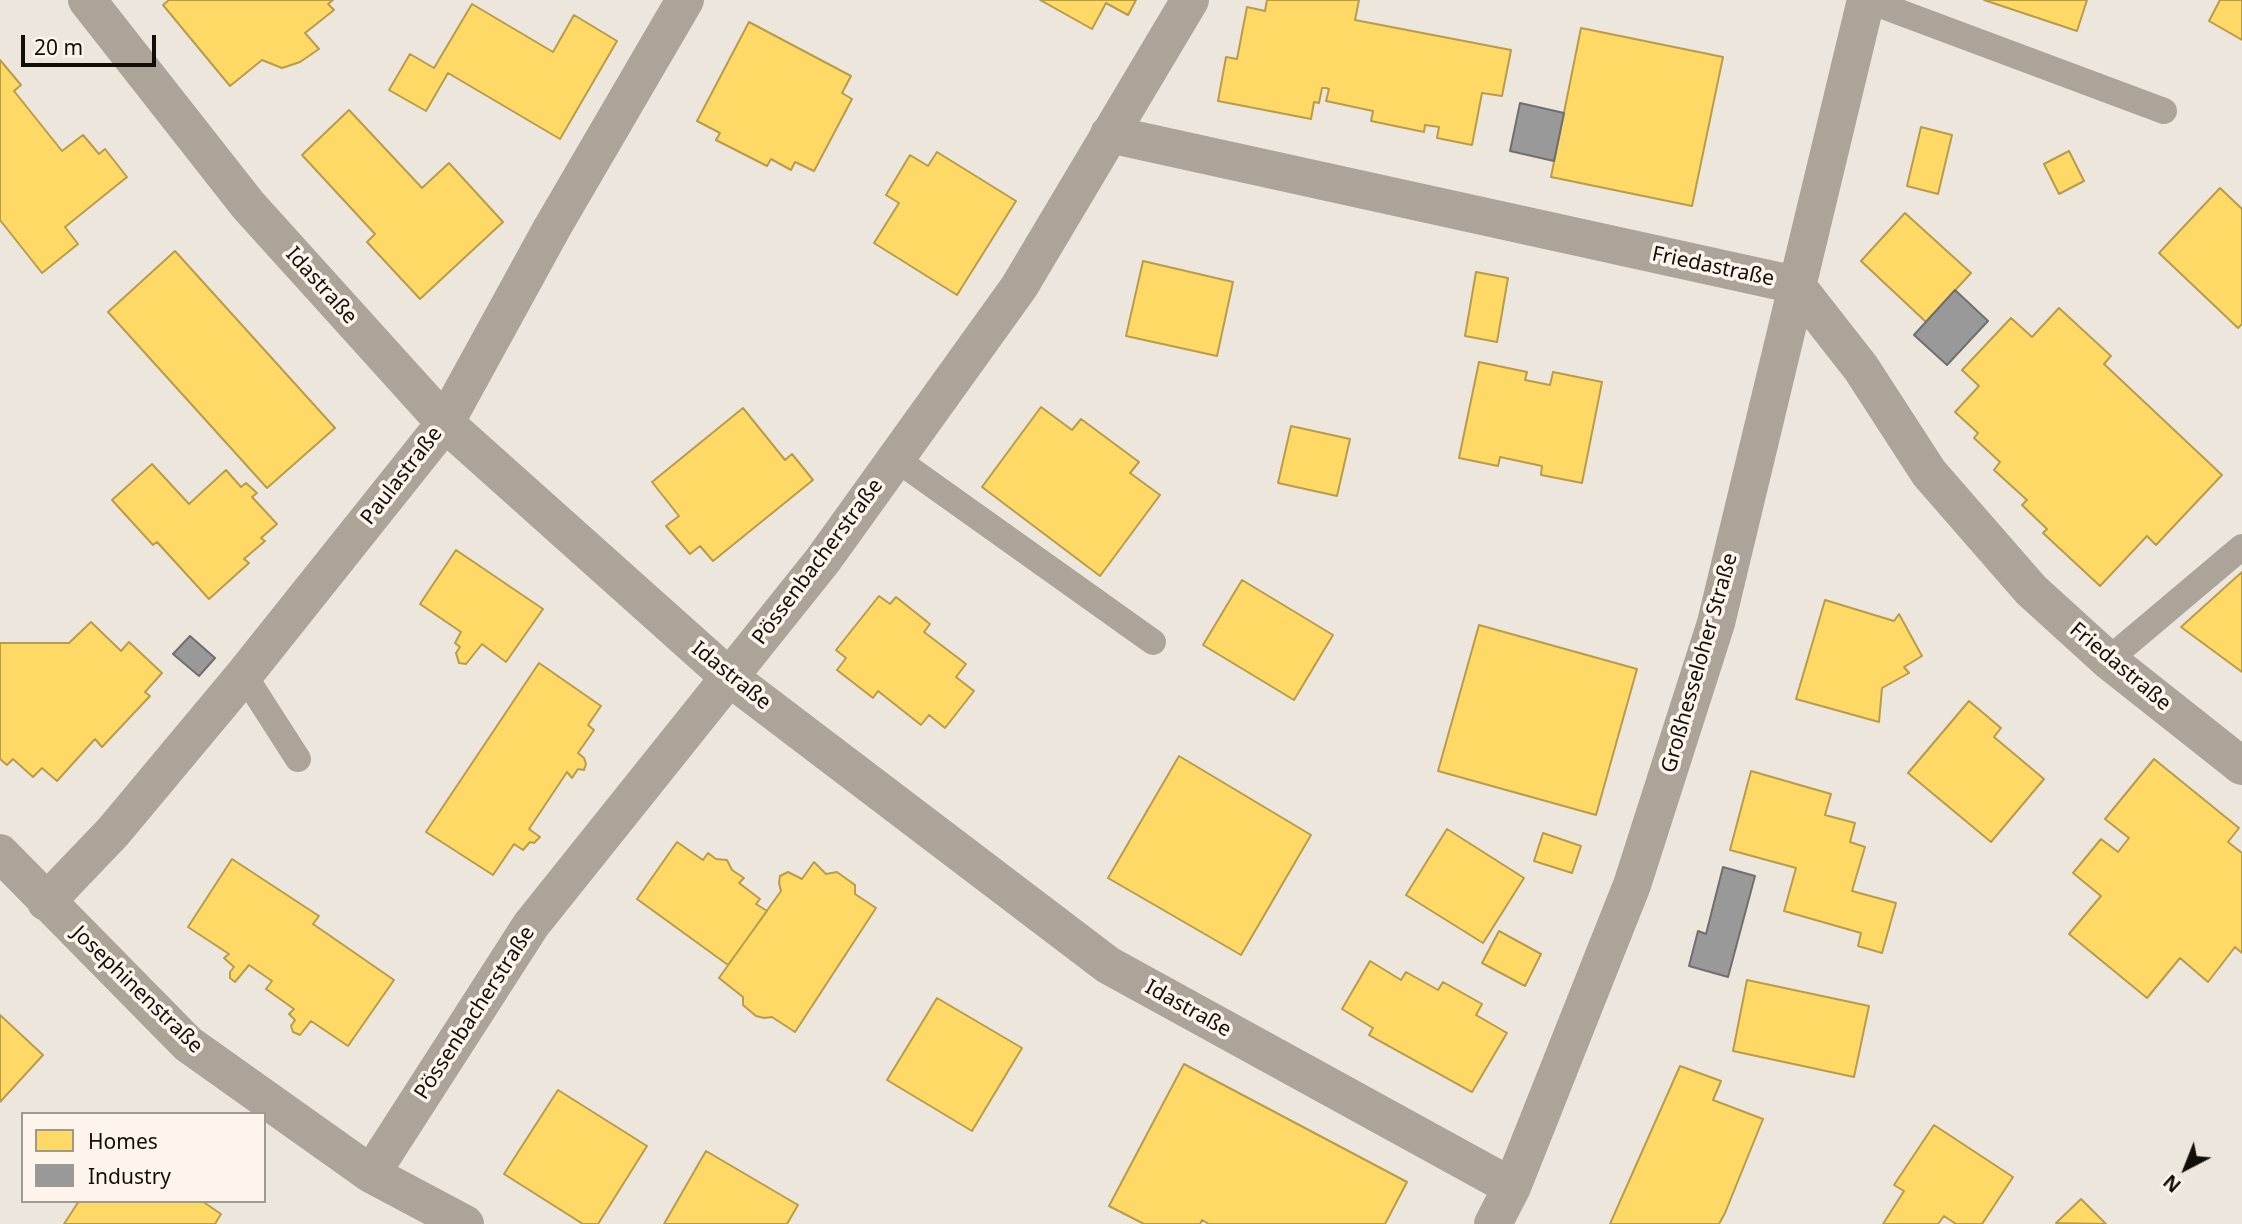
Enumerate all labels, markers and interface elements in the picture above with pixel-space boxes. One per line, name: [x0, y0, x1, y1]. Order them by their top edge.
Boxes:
scale bar: [24, 21, 159, 65]
text: 20 m: [34, 33, 83, 61]
street label: Idastraße: [280, 242, 362, 330]
street label: Friedastraße: [1650, 242, 1776, 292]
street label: Paulastraße: [356, 422, 448, 530]
street label: Pössenbacherstraße: [747, 474, 889, 650]
street label: Großhesseloher Straße: [1657, 550, 1743, 776]
street label: Friedastraße: [2064, 617, 2176, 717]
street label: Idastraße: [686, 636, 776, 716]
street label: Josephinenstraße: [66, 921, 208, 1059]
street label: Pössenbacherstraße: [410, 922, 540, 1104]
street label: Idastraße: [1141, 975, 1235, 1043]
legend: [21, 1112, 266, 1203]
text: Homes: [88, 1127, 158, 1155]
north arrow: [2151, 1133, 2221, 1203]
text: Industry: [88, 1162, 171, 1190]
text: N: [2158, 1169, 2186, 1198]

